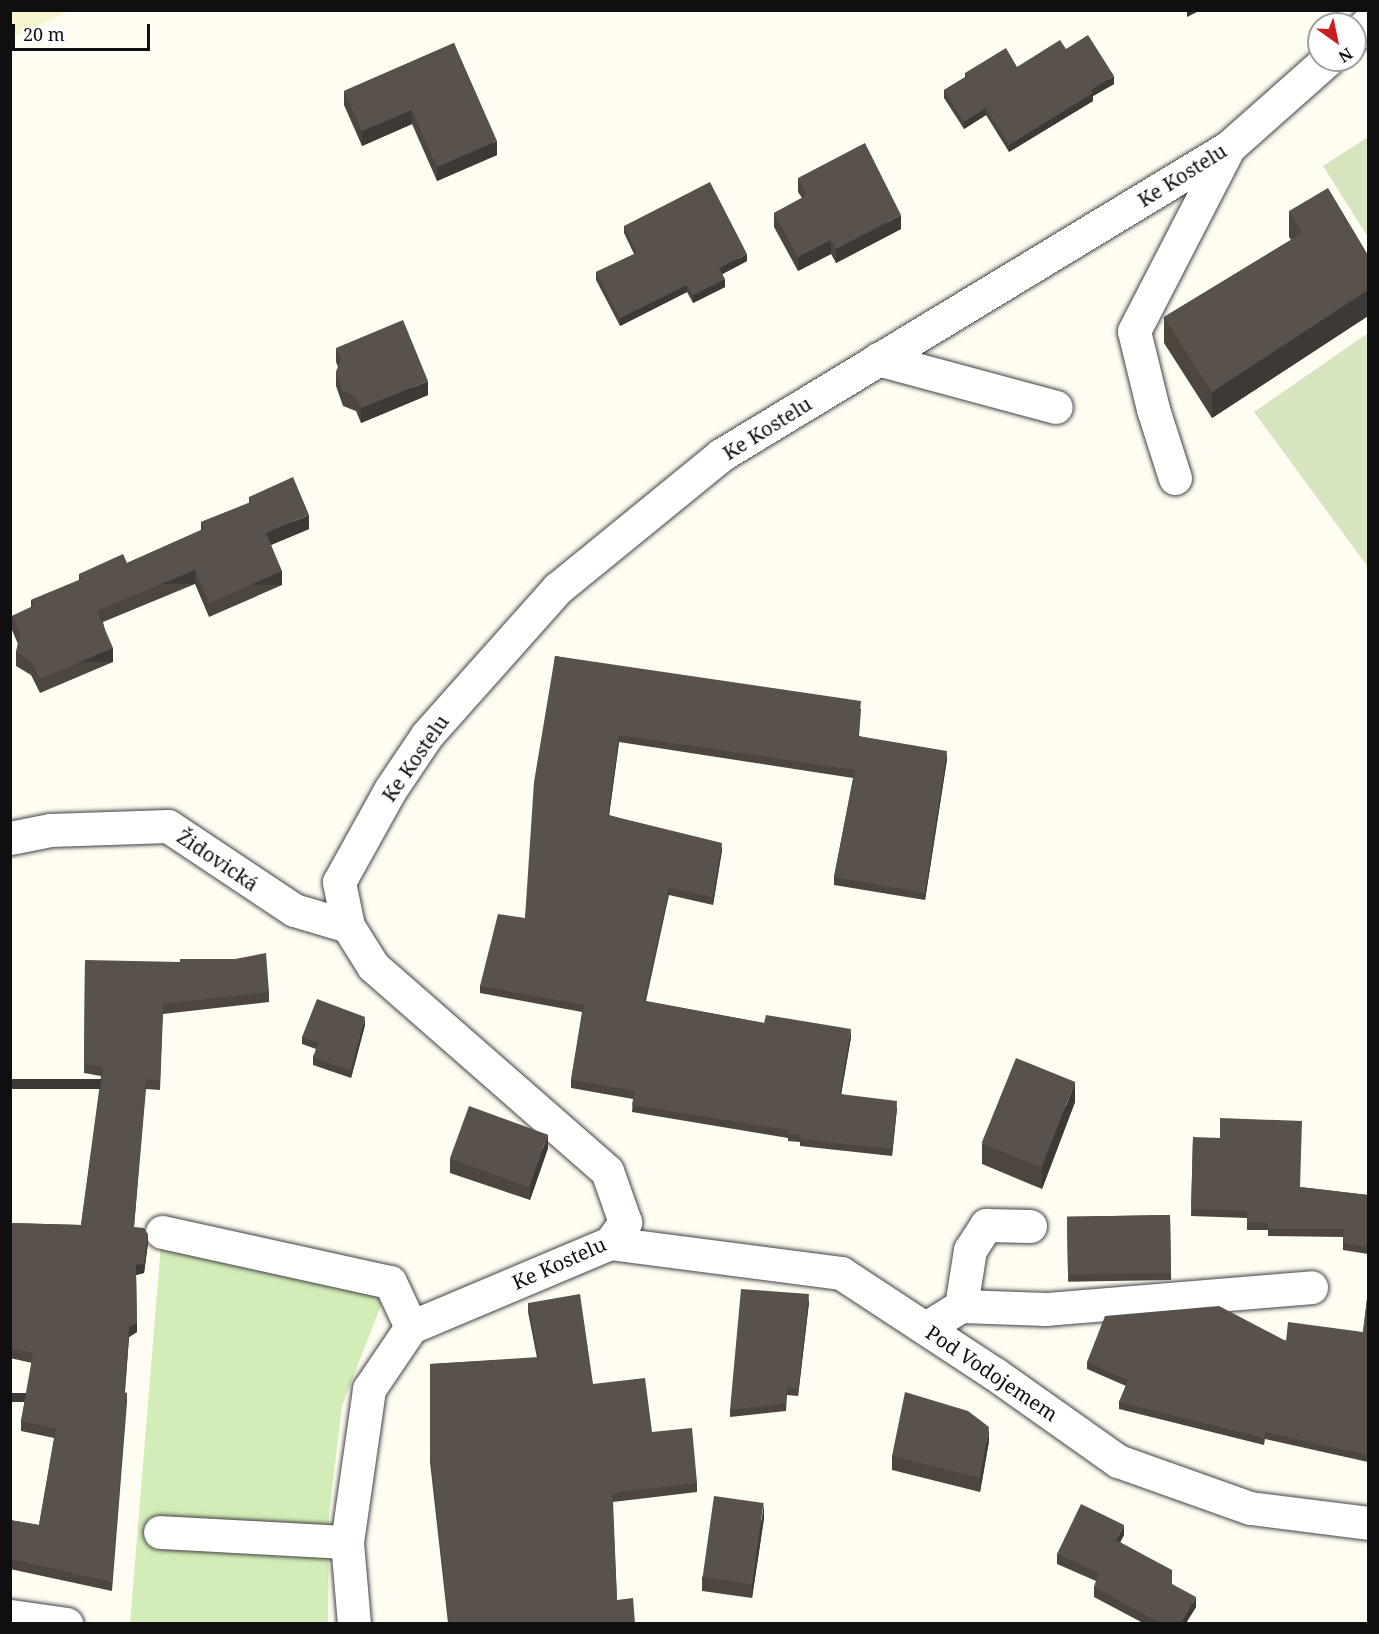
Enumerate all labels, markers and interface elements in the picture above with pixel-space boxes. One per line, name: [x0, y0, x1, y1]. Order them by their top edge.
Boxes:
scale bar: [15, 12, 153, 50]
north arrow: [1307, 12, 1367, 72]
text: 20 m: [23, 22, 65, 46]
text: N: [1334, 43, 1357, 68]
street label: Ke Kostelu: [1133, 138, 1231, 212]
street label: Ke Kostelu: [718, 391, 816, 465]
street label: Ke Kostelu: [376, 710, 454, 806]
street label: Židovická: [173, 824, 263, 896]
street label: Ke Kostelu: [508, 1232, 610, 1294]
street label: Pod Vodojemem: [921, 1320, 1063, 1426]

